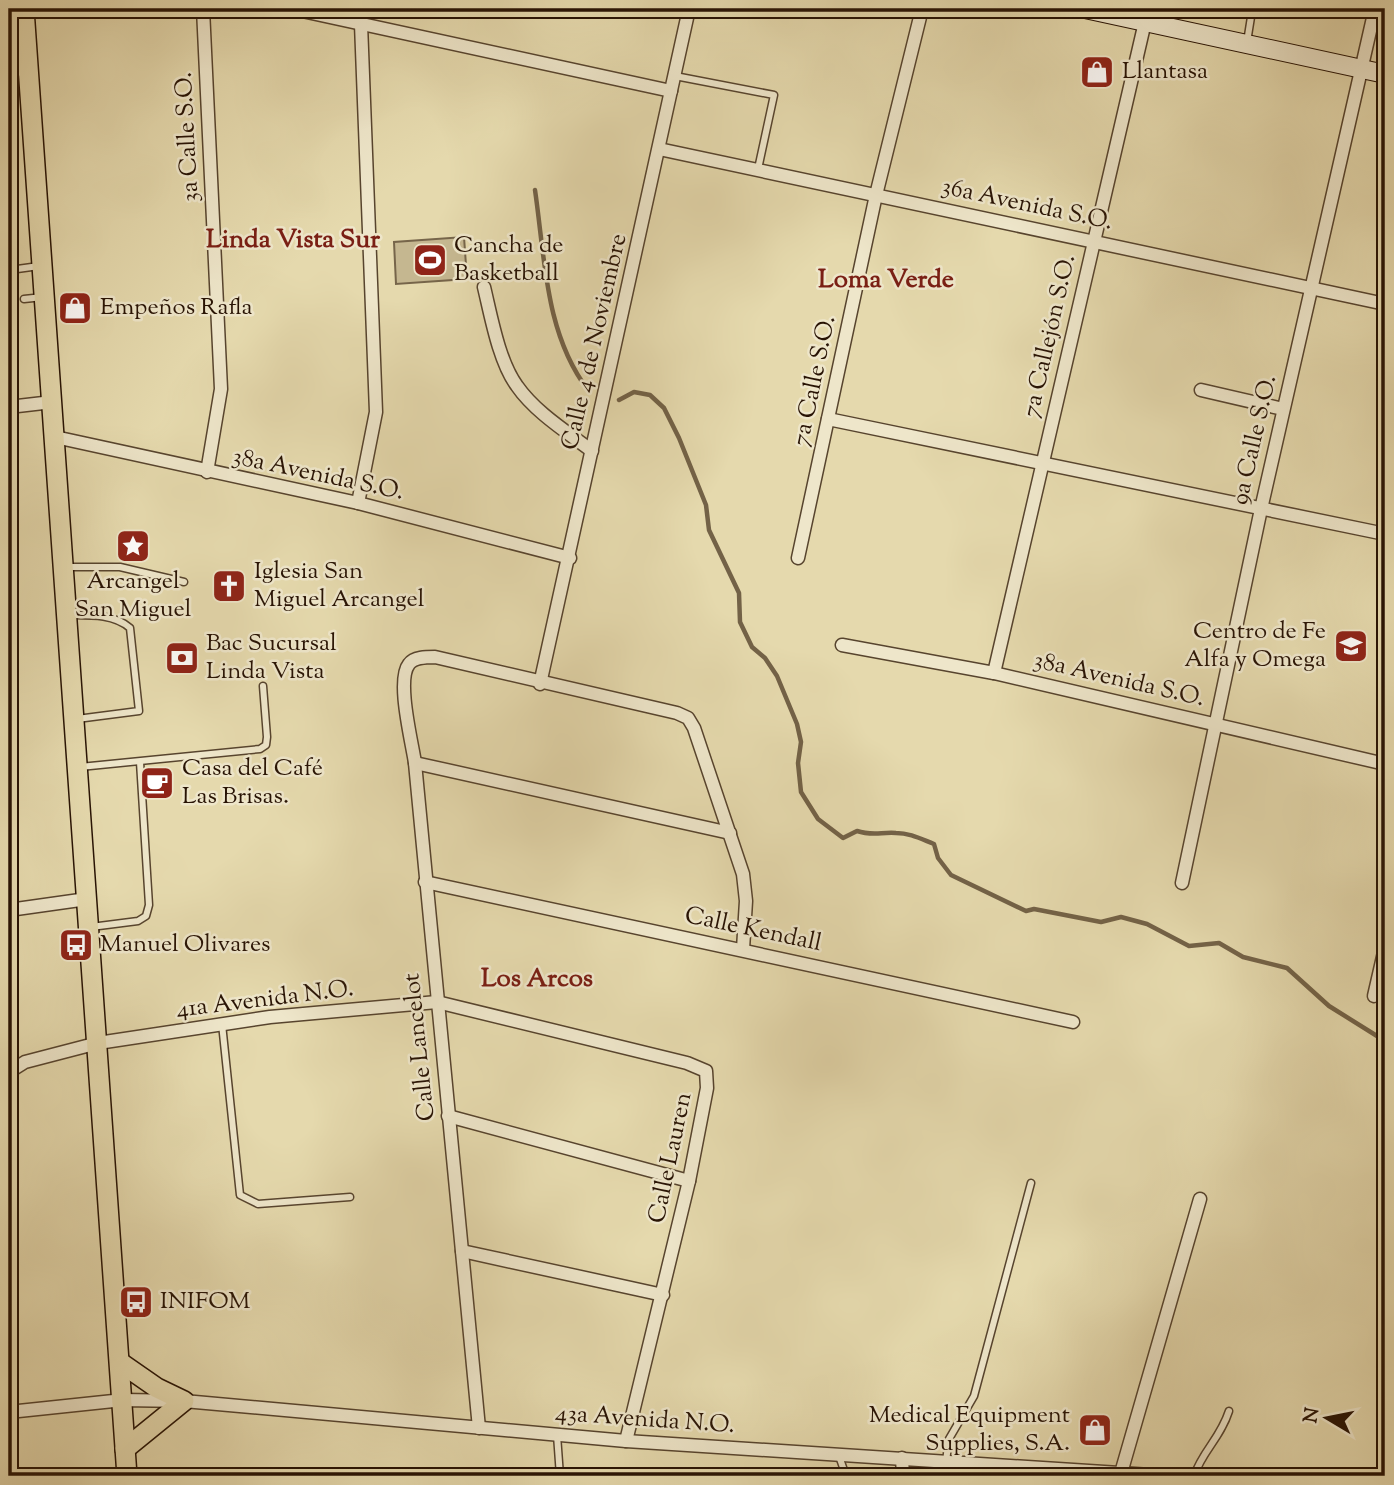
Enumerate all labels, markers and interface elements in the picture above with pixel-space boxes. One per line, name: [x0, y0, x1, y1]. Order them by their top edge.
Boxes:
shop icon: Llantasa: [1078, 53, 1116, 91]
place label: Llantasa: [1122, 55, 1208, 89]
street label: 3a Calle S.O.: [168, 71, 208, 203]
street label: 36a Avenida S.O.: [938, 170, 1116, 240]
district label: Linda Vista Sur: [206, 222, 380, 259]
place label: Cancha de Basketball: [454, 229, 564, 291]
street label: Calle 4 de Noviembre: [554, 231, 636, 453]
sports icon: Cancha de Basketball: [411, 241, 449, 279]
street label: 7a Callejón S.O.: [1015, 251, 1085, 421]
district label: Loma Verde: [818, 262, 954, 299]
shop icon: Empeños Rafla: [56, 289, 94, 327]
place label: Empeños Rafla: [100, 291, 253, 325]
street label: 7a Calle S.O.: [785, 313, 845, 449]
street label: 9a Calle S.O.: [1224, 372, 1286, 508]
street label: 38a Avenida S.O.: [229, 440, 407, 510]
place icon: Arcangel San Miguel: [114, 527, 152, 565]
place label: Iglesia San Miguel Arcangel: [254, 555, 425, 617]
place label: Arcangel San Miguel: [75, 565, 192, 627]
church icon: Iglesia San Miguel Arcangel: [210, 567, 248, 605]
place label: Centro de Fe Alfa y Omega: [1184, 615, 1326, 677]
place label: Bac Sucursal Linda Vista: [206, 627, 337, 689]
school or university icon: Centro de Fe Alfa y Omega: [1332, 627, 1370, 665]
bank icon: Bac Sucursal Linda Vista: [163, 639, 201, 677]
street label: 38a Avenida S.O.: [1030, 644, 1208, 716]
place label: Casa del Café Las Brisas.: [182, 752, 323, 814]
cafe icon: Casa del Café Las Brisas.: [138, 764, 176, 802]
street label: Calle Kendall: [681, 899, 825, 961]
bus stop icon: Manuel Olivares: [57, 926, 95, 964]
place label: Manuel Olivares: [100, 928, 271, 962]
district label: Los Arcos: [481, 961, 593, 998]
street label: Calle Lancelot: [395, 971, 445, 1123]
street label: 41a Avenida N.O.: [174, 972, 356, 1028]
street label: Calle Lauren: [641, 1089, 701, 1227]
bus stop icon: INIFOM: [117, 1283, 155, 1321]
place label: INIFOM: [160, 1285, 250, 1319]
north arrow: [1292, 1384, 1362, 1454]
street label: 43a Avenida N.O.: [554, 1397, 736, 1443]
place label: Medical Equipment Supplies, S.A.: [869, 1399, 1070, 1461]
text: N: [1298, 1406, 1327, 1425]
shop icon: Medical Equipment Supplies, S.A.: [1076, 1411, 1114, 1449]

